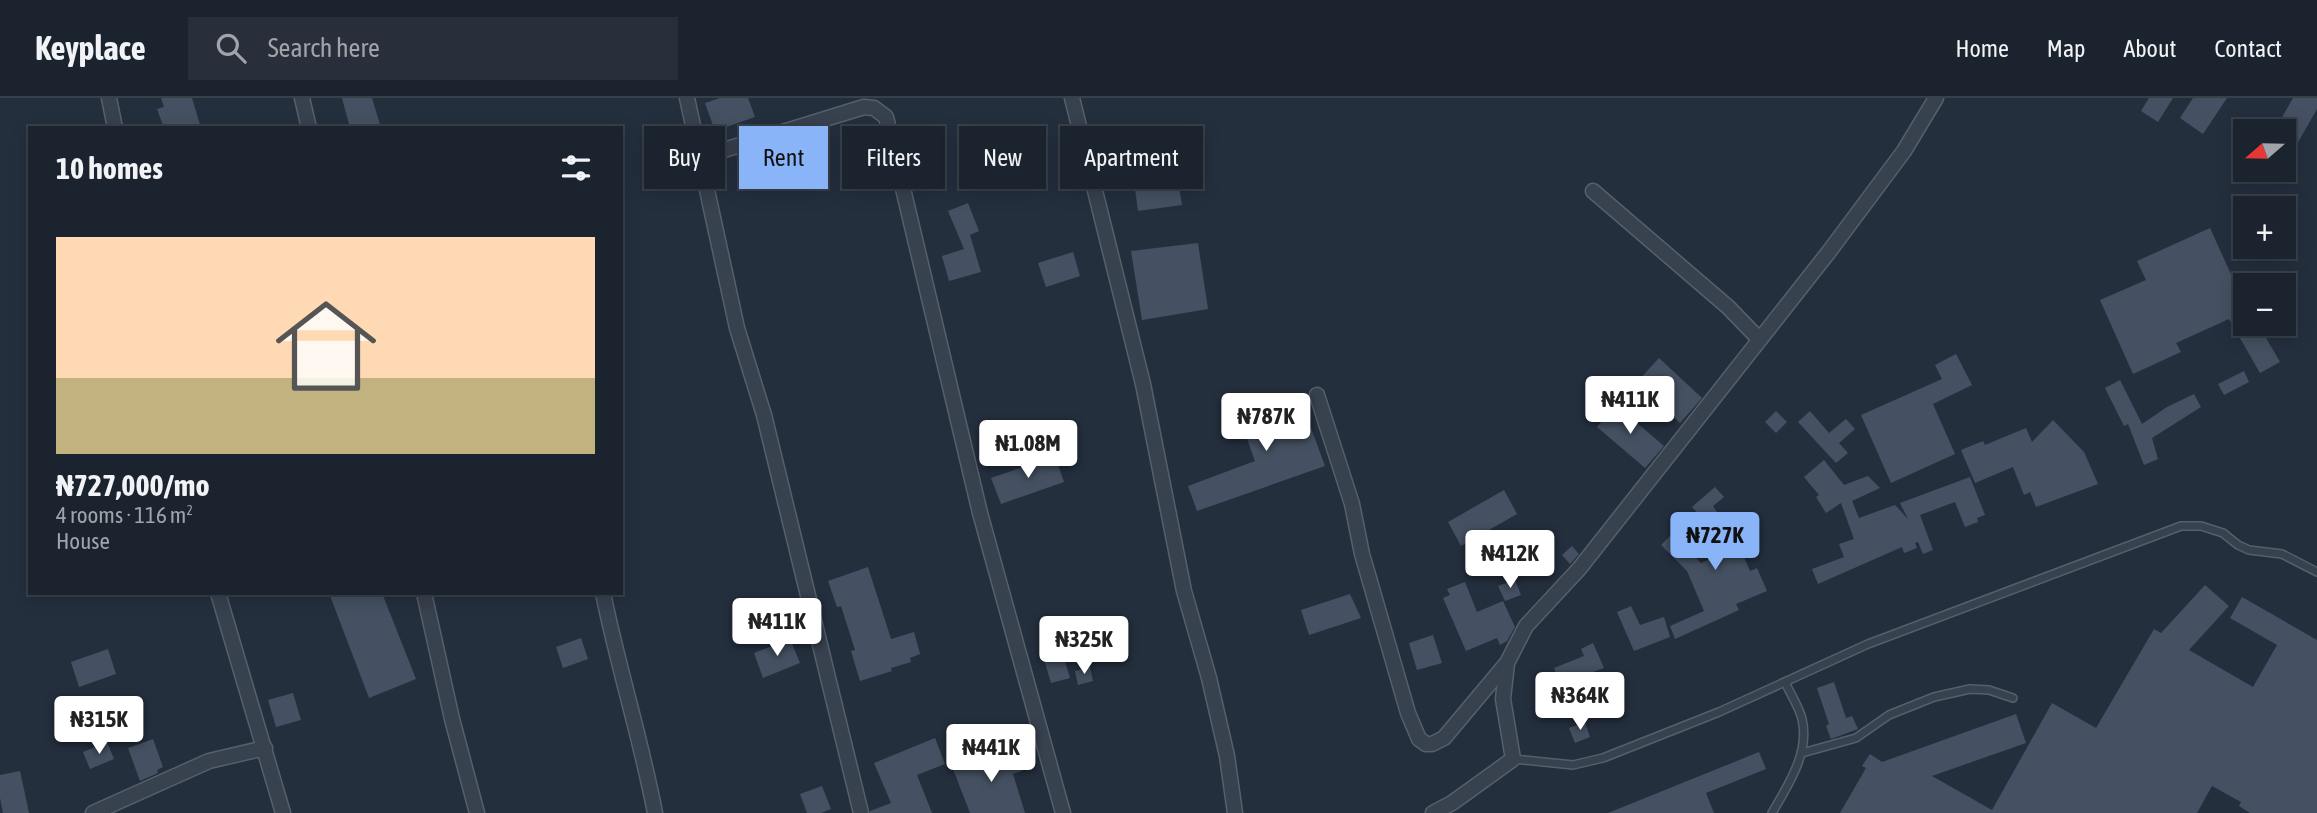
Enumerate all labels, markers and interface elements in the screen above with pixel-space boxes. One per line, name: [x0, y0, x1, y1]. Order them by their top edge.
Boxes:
search box: [188, 17, 678, 80]
text: Keyplace: [35, 29, 146, 67]
icon: search: [212, 29, 250, 67]
text: Search here: [268, 33, 380, 63]
text: Home: [1955, 35, 2009, 62]
text: Map: [2047, 35, 2085, 62]
text: About: [2123, 35, 2176, 62]
text: Contact: [2214, 35, 2282, 62]
north arrow: [2233, 119, 2296, 182]
map controls: [2233, 119, 2296, 336]
chip: Buy: [644, 126, 725, 189]
chip: Rent: [739, 126, 828, 189]
chip: Filters: [842, 126, 945, 189]
chip: New: [959, 126, 1046, 189]
chip: Apartment: [1060, 126, 1203, 189]
icon: filters: [557, 149, 595, 187]
text: 10 homes: [56, 151, 163, 185]
button: +: [2233, 196, 2296, 259]
button: −: [2233, 273, 2296, 336]
icon: home: [263, 283, 389, 409]
pin: ₦411K: [1581, 376, 1679, 436]
text: ₦411K: [1601, 386, 1659, 412]
pin: ₦787K: [1217, 394, 1315, 453]
text: ₦787K: [1237, 403, 1295, 429]
pin: ₦1.08M: [971, 420, 1085, 480]
text: ₦1.08M: [995, 430, 1061, 456]
text: ₦727,000/mo: [56, 468, 209, 502]
text: 4 rooms · 116 m²: [56, 502, 193, 528]
pin: ₦727K: [1666, 512, 1764, 572]
text: ₦727K: [1686, 522, 1744, 548]
text: House: [56, 528, 110, 554]
pin: ₦412K: [1461, 531, 1559, 590]
text: ₦412K: [1481, 540, 1539, 566]
pin: ₦411K: [728, 598, 826, 658]
text: ₦411K: [748, 608, 806, 634]
pin: ₦325K: [1035, 616, 1133, 676]
text: ₦325K: [1055, 626, 1113, 652]
pin: ₦364K: [1531, 672, 1629, 732]
text: ₦364K: [1551, 682, 1609, 708]
pin: ₦315K: [50, 696, 148, 756]
text: ₦315K: [70, 706, 128, 732]
pin: ₦441K: [942, 724, 1040, 784]
text: ₦441K: [962, 734, 1020, 760]

